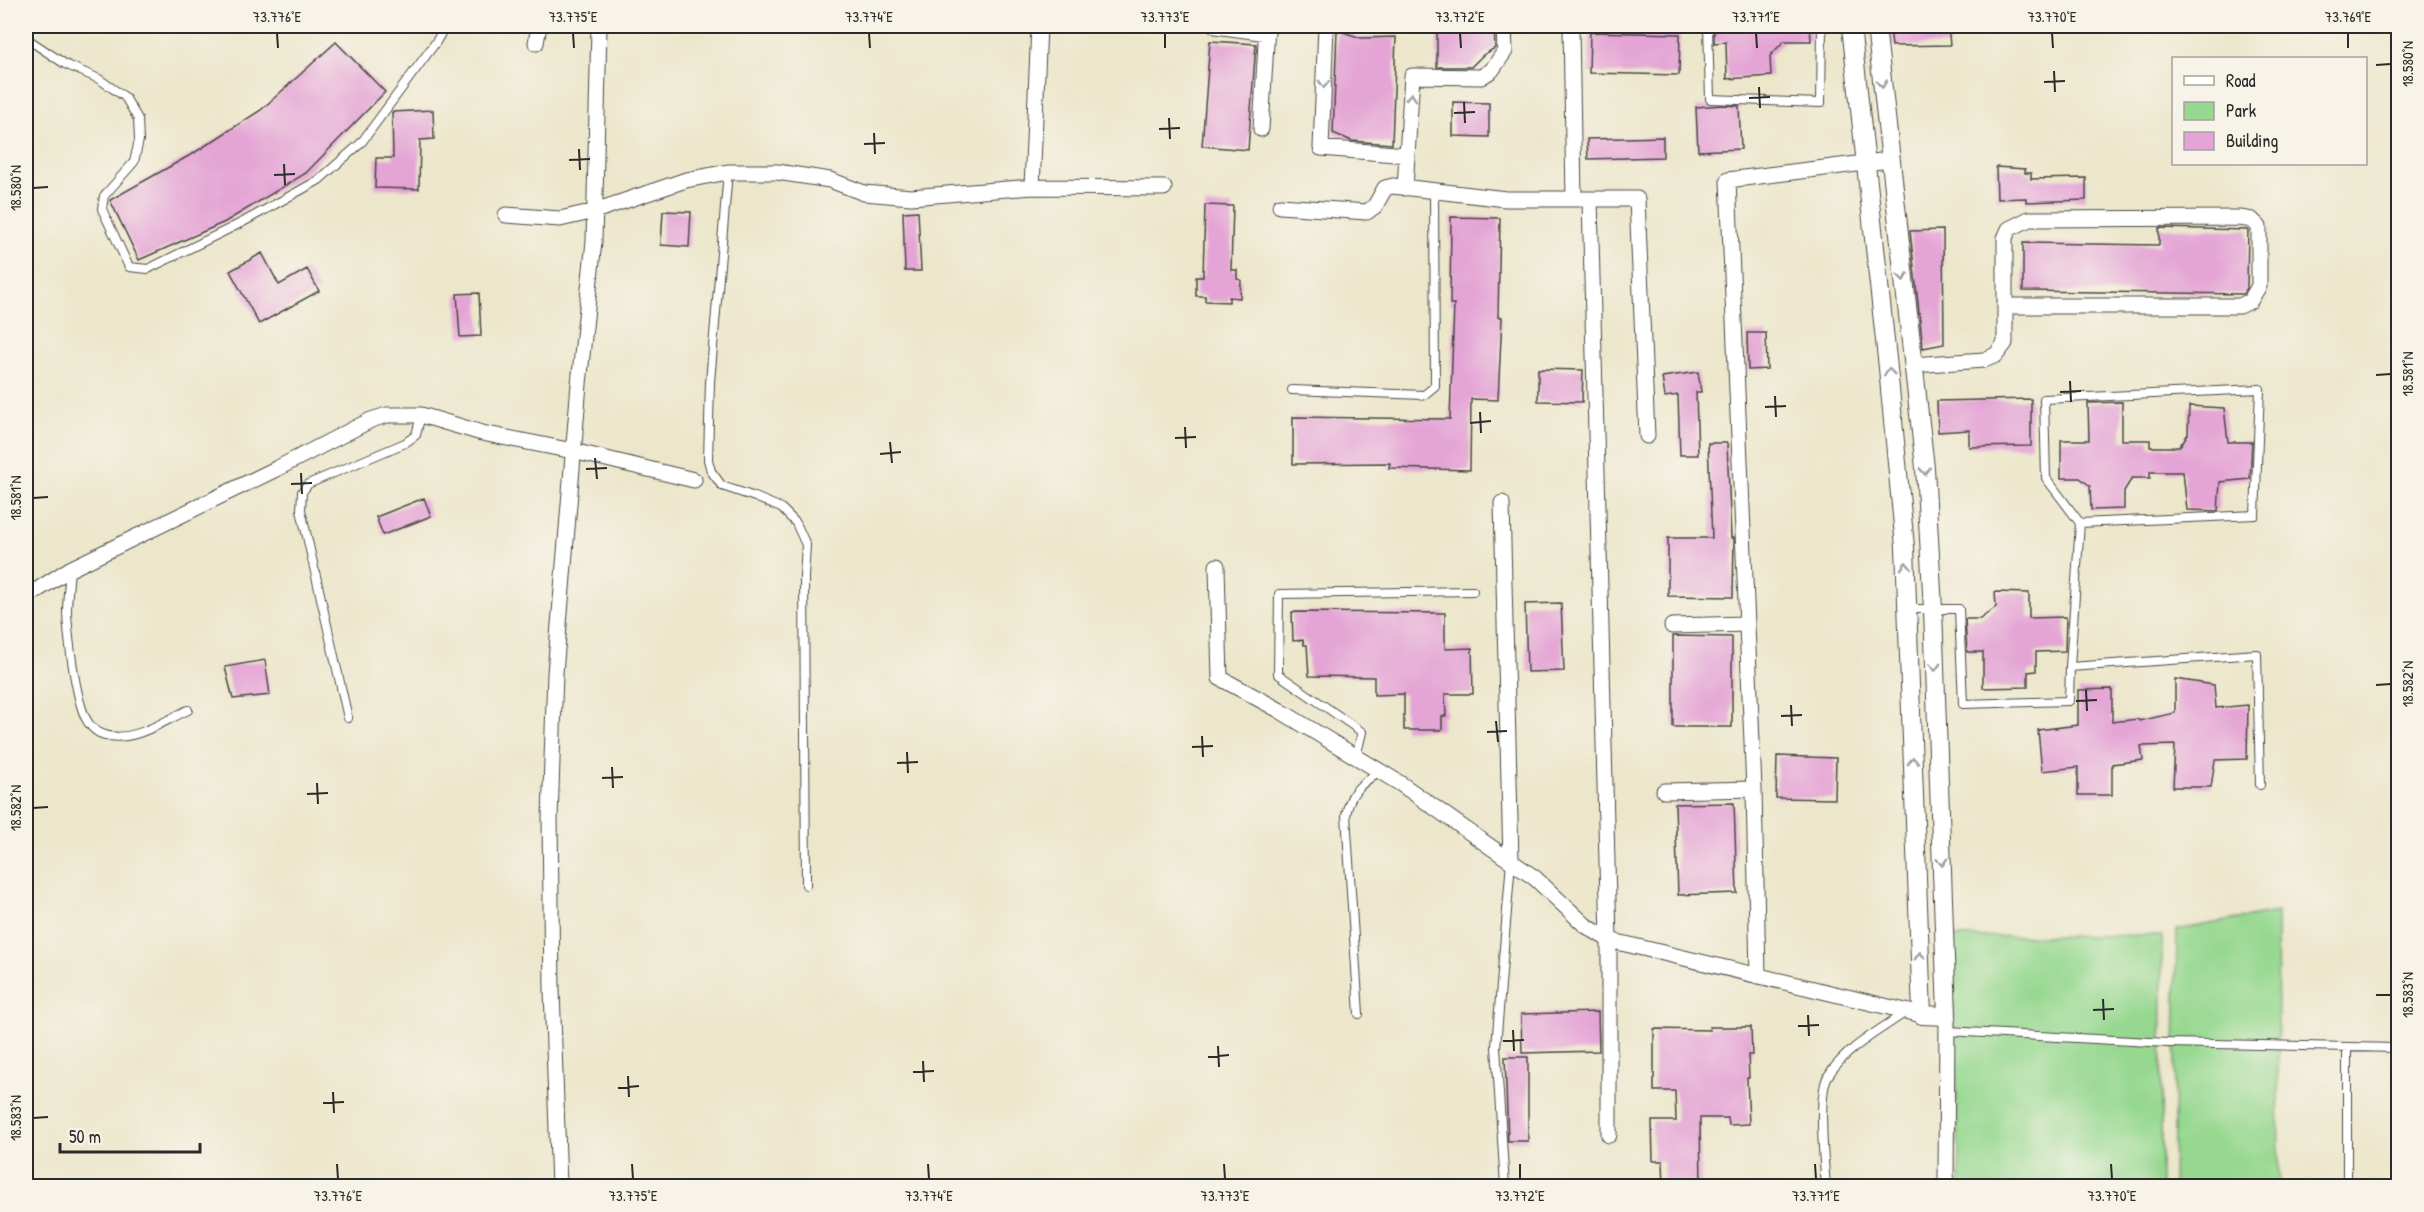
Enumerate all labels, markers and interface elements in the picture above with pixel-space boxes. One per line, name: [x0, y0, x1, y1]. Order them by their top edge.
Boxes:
text: 73.776°E: [253, 6, 302, 27]
text: 73.775°E: [549, 6, 598, 27]
text: 73.774°E: [845, 6, 893, 27]
text: 73.773°E: [1140, 6, 1190, 27]
text: 73.772°E: [1435, 6, 1485, 27]
text: 73.771°E: [1732, 6, 1780, 27]
text: 73.770°E: [2027, 6, 2077, 27]
text: 73.769°E: [2325, 6, 2372, 27]
text: 18.580°N: [2397, 41, 2418, 87]
legend: [2172, 57, 2367, 165]
text: Road: [2226, 68, 2256, 93]
one-way arrow: [1317, 79, 1330, 88]
one-way arrow: [1875, 79, 1887, 88]
one-way arrow: [1404, 92, 1417, 101]
text: Park: [2226, 98, 2257, 123]
text: Building: [2226, 128, 2278, 153]
text: 18.580°N: [5, 165, 26, 211]
one-way arrow: [1897, 273, 1909, 282]
text: 18.581°N: [2397, 352, 2418, 396]
one-way arrow: [1883, 368, 1896, 377]
one-way arrow: [1918, 467, 1931, 476]
text: 18.581°N: [5, 476, 26, 520]
one-way arrow: [1900, 562, 1912, 571]
text: 18.582°N: [2397, 661, 2418, 707]
one-way arrow: [1929, 663, 1942, 672]
one-way arrow: [1907, 757, 1919, 766]
text: 18.582°N: [5, 785, 26, 831]
one-way arrow: [1936, 858, 1948, 867]
one-way arrow: [1914, 952, 1926, 961]
text: 18.583°N: [2397, 972, 2418, 1018]
text: 18.583°N: [5, 1095, 26, 1141]
scale bar: [60, 1116, 200, 1154]
text: 50 m: [69, 1124, 101, 1149]
text: 73.776°E: [314, 1185, 363, 1206]
text: 73.775°E: [609, 1185, 658, 1206]
text: 73.774°E: [905, 1185, 953, 1206]
text: 73.773°E: [1200, 1185, 1250, 1206]
text: 73.772°E: [1495, 1185, 1545, 1206]
text: 73.771°E: [1792, 1185, 1840, 1206]
text: 73.770°E: [2087, 1185, 2137, 1206]

